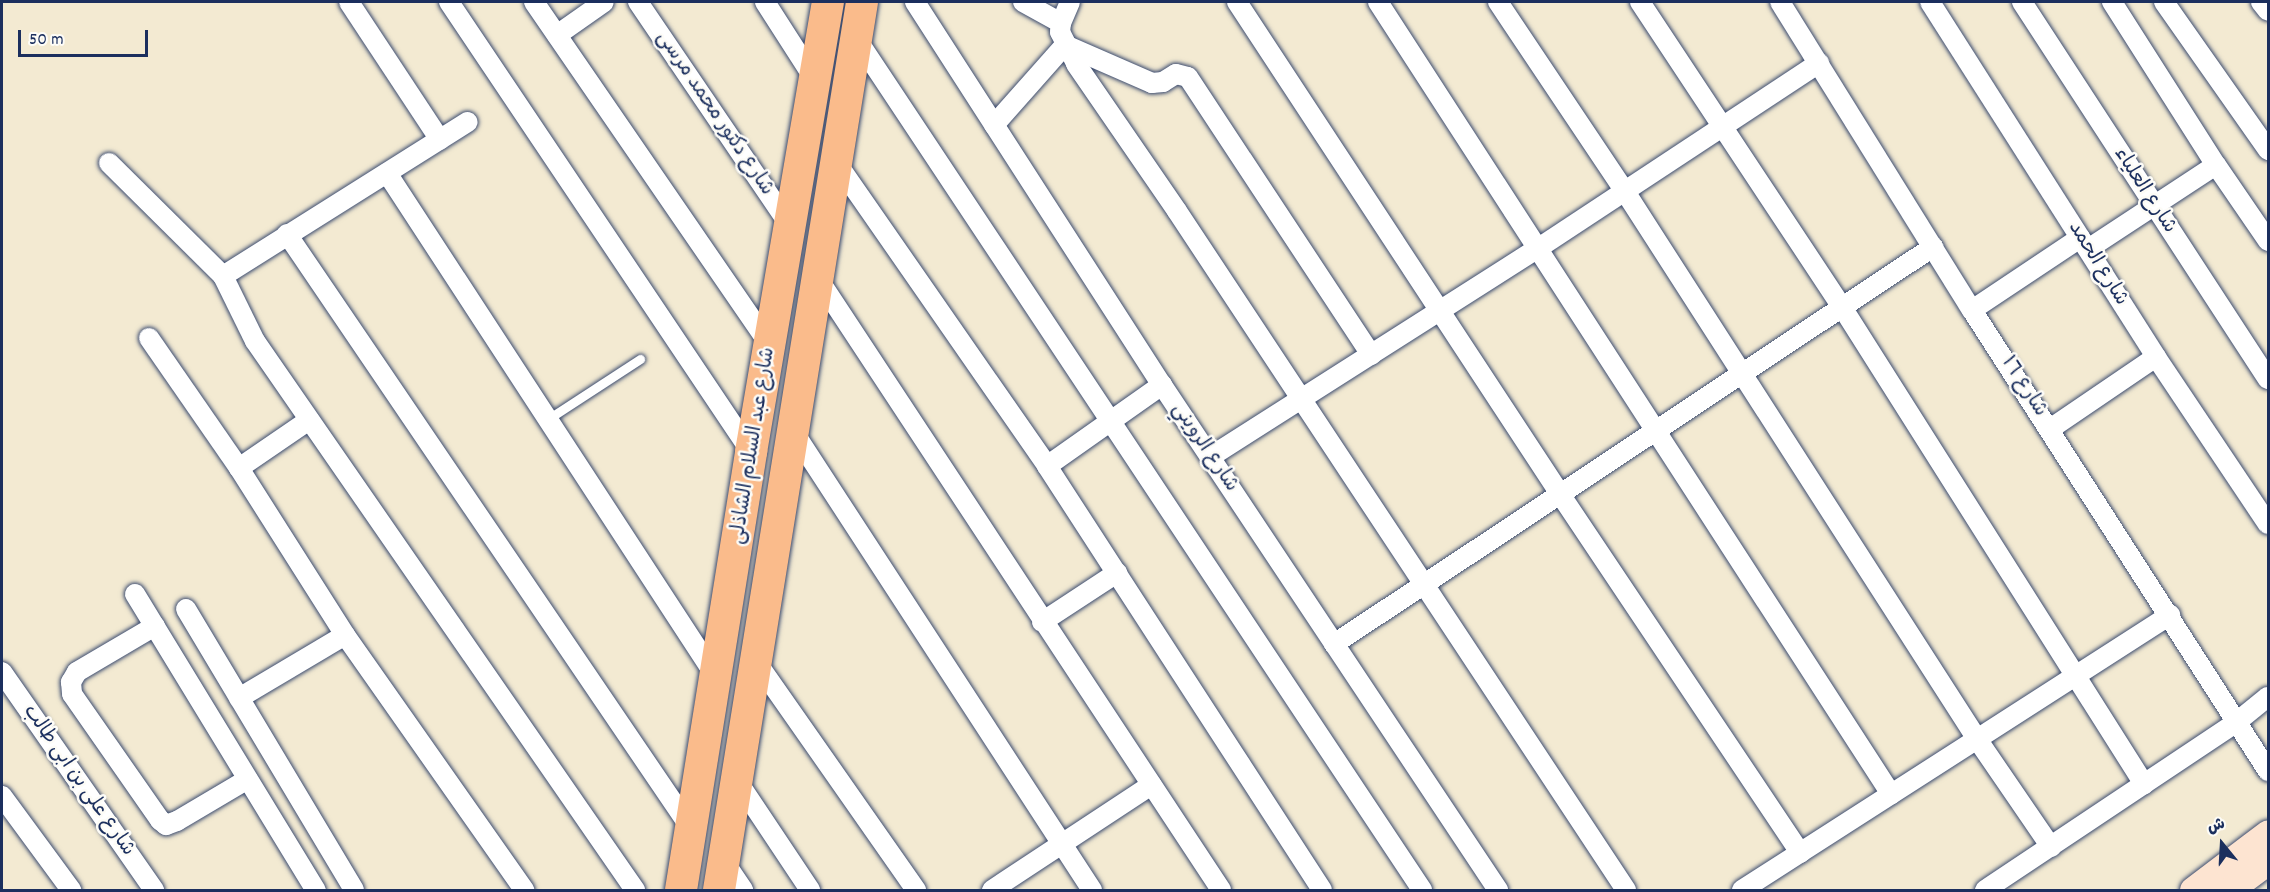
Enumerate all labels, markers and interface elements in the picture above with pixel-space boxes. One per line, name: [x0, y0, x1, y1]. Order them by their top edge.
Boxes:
scale bar: [21, 18, 152, 56]
street label: شارع دكتور محمد مرسى: [650, 27, 778, 201]
text: 50 m: [29, 28, 64, 53]
street label: شارع العلياء: [2107, 144, 2181, 238]
street label: شارع الحمد: [2062, 217, 2132, 311]
street label: شارع عبد السلام الشاذلى: [727, 346, 781, 546]
street label: شارع ١٦: [1995, 352, 2051, 422]
street label: شارع الرويني: [1166, 399, 1242, 497]
street label: شارع على بن ابى طالب: [17, 701, 139, 861]
text: ش: [2204, 813, 2228, 840]
north arrow: [2192, 814, 2252, 874]

